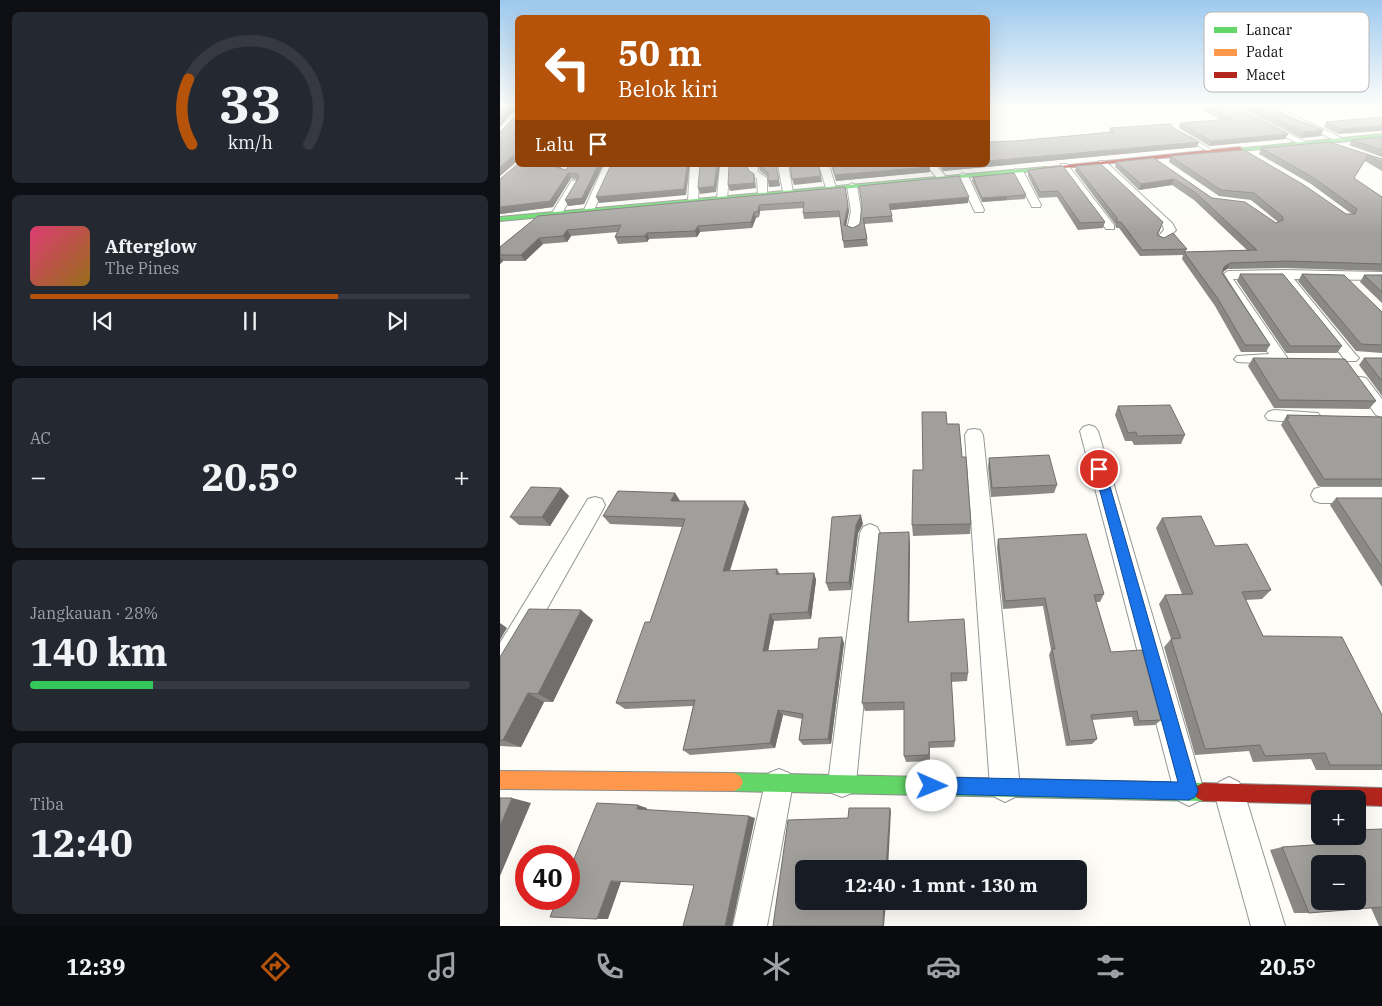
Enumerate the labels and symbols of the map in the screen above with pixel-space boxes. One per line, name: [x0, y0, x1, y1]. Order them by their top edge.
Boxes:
legend: [1204, 12, 1369, 92]
text: Lancar: [1246, 21, 1293, 39]
text: Padat: [1246, 43, 1283, 61]
text: Macet: [1246, 66, 1285, 84]
pin: [1078, 448, 1120, 490]
position arrow: [905, 759, 957, 811]
speed limit sign: 40: [515, 845, 580, 910]

